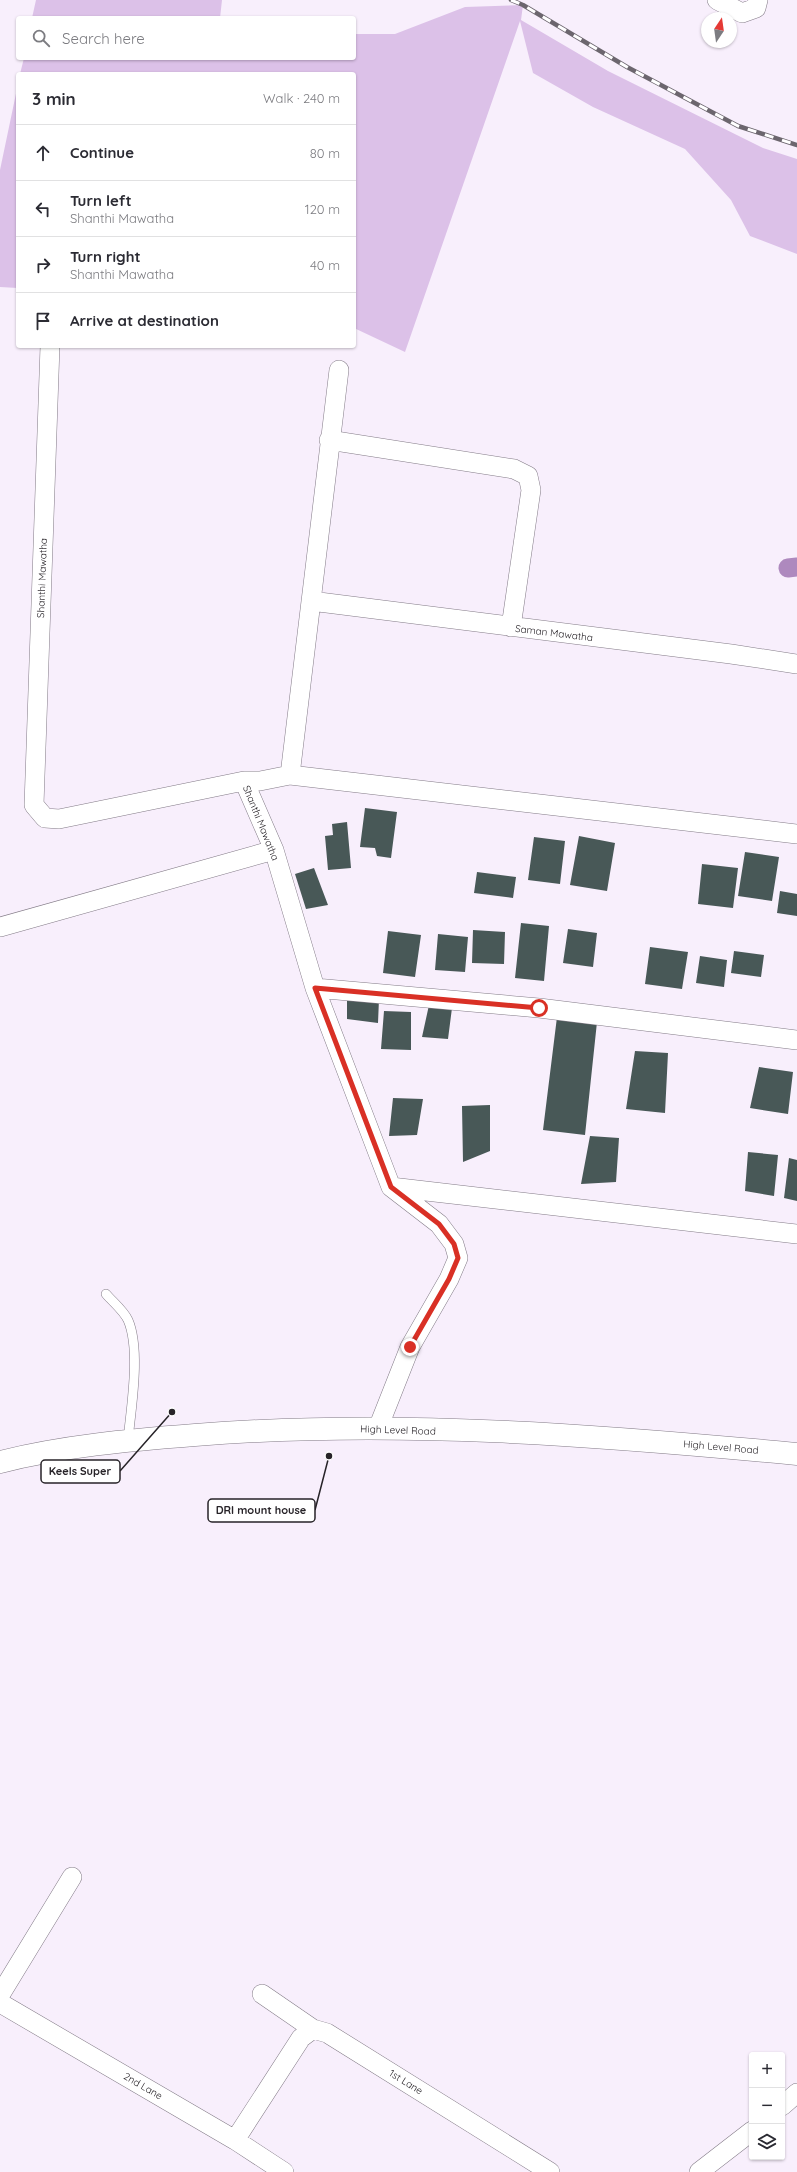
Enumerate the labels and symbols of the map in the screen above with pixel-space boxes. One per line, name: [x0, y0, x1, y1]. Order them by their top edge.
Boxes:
north arrow: [701, 12, 737, 48]
street label: Shanthi Mawatha: [34, 538, 50, 618]
street label: Saman Mawatha: [514, 622, 594, 644]
street label: Shanthi Mawatha: [240, 783, 282, 863]
route start: [530, 999, 548, 1017]
route end: [401, 1338, 419, 1356]
street label: High Level Road: [360, 1422, 436, 1438]
street label: High Level Road: [683, 1437, 759, 1457]
callout: Keels Super: [41, 1460, 120, 1483]
text: Keels Super: [49, 1464, 111, 1478]
callout: DRI mount house: [208, 1499, 315, 1522]
text: DRI mount house: [216, 1503, 307, 1517]
street label: 1st Lane: [387, 2067, 426, 2098]
street label: 2nd Lane: [121, 2070, 165, 2103]

